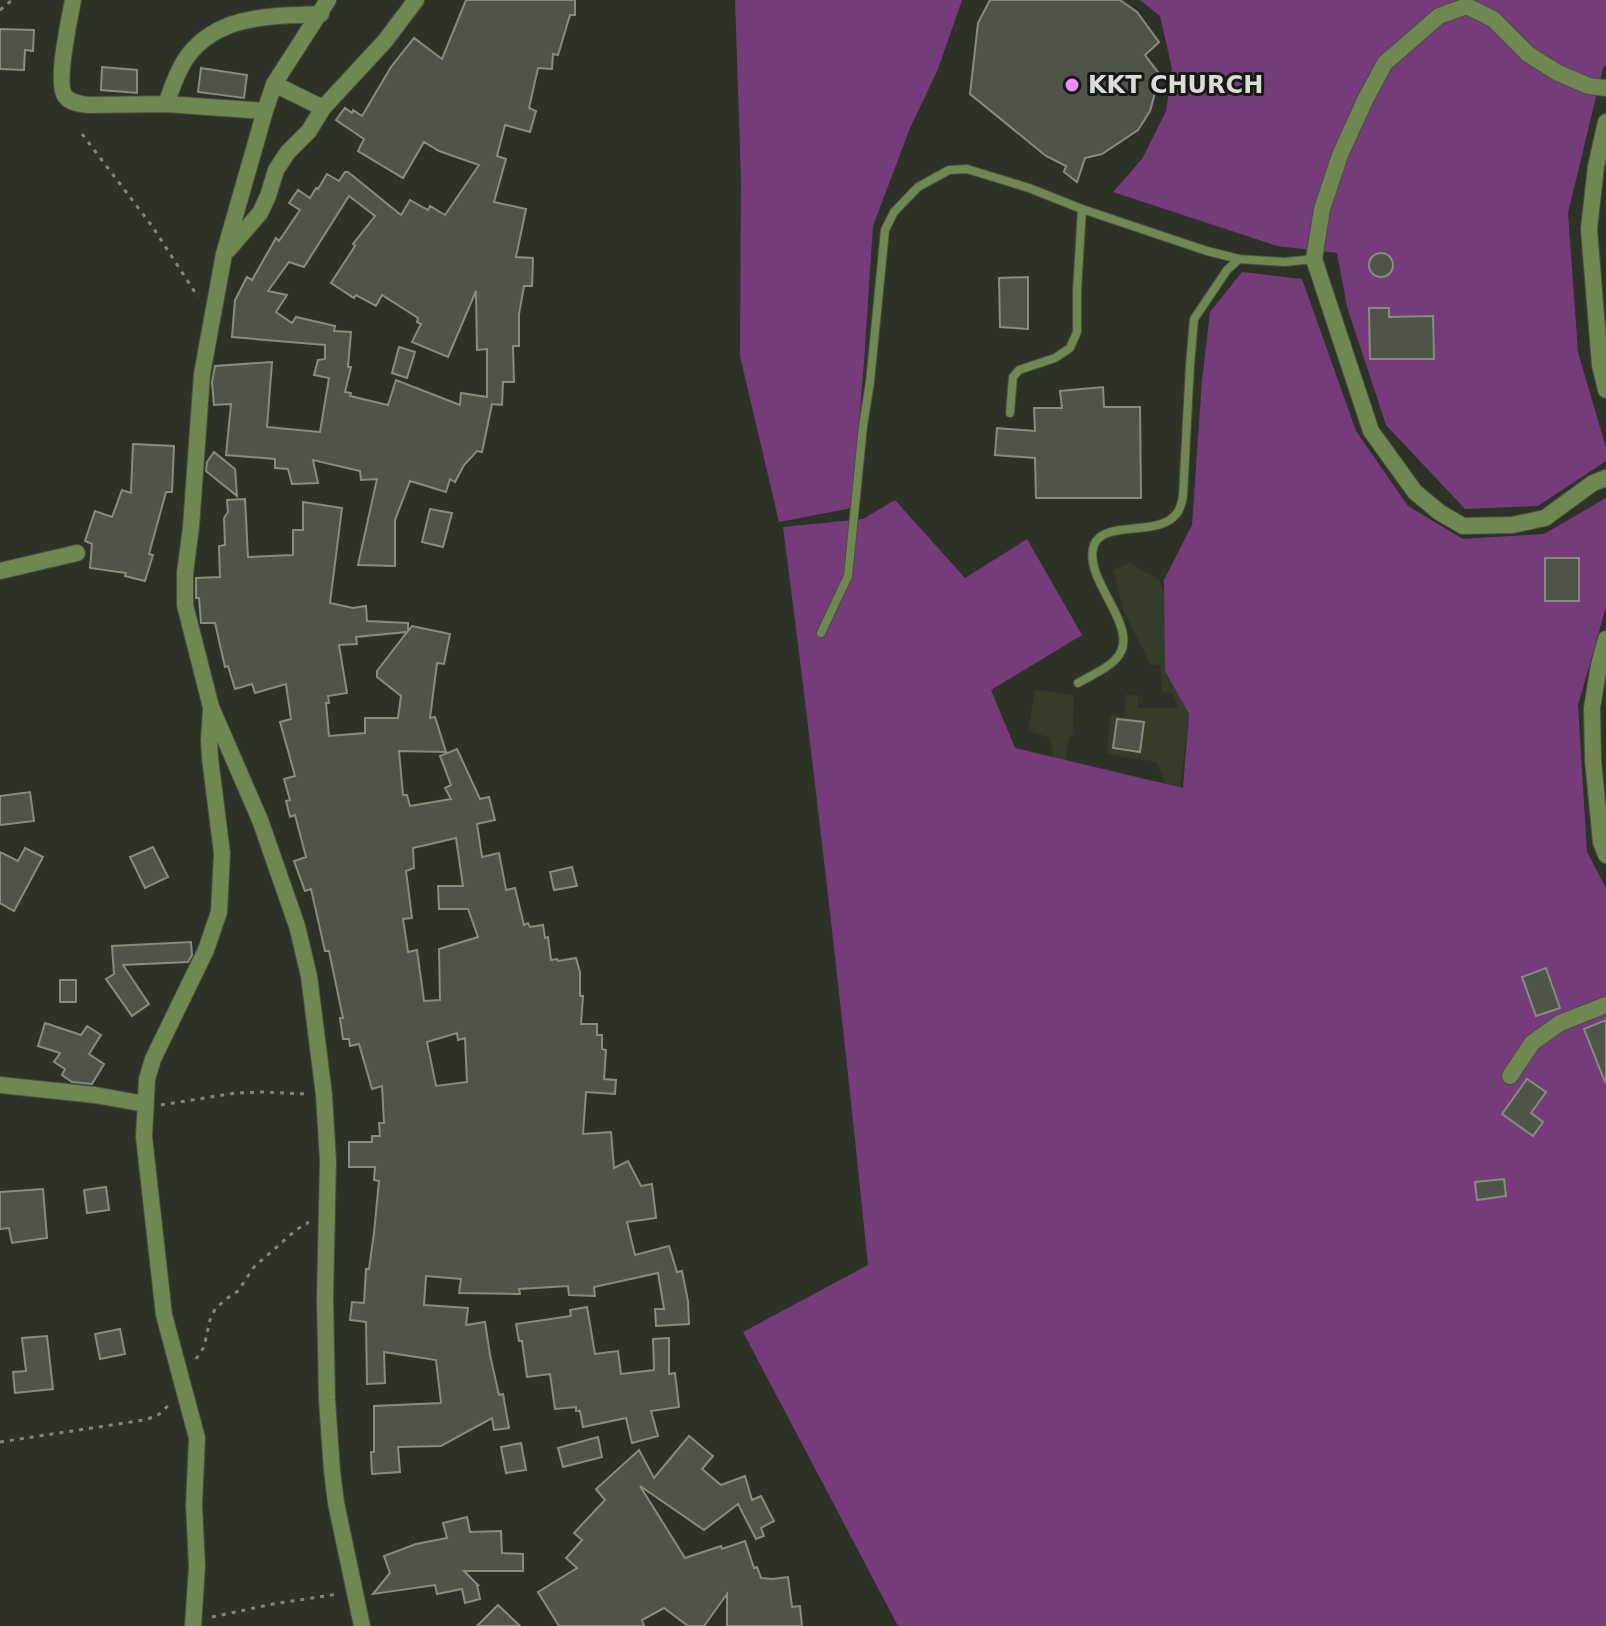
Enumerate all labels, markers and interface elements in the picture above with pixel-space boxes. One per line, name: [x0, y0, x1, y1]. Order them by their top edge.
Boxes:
place label: KKT CHURCH: [1088, 71, 1263, 99]
marker: KKT CHURCH: [1063, 76, 1081, 94]

